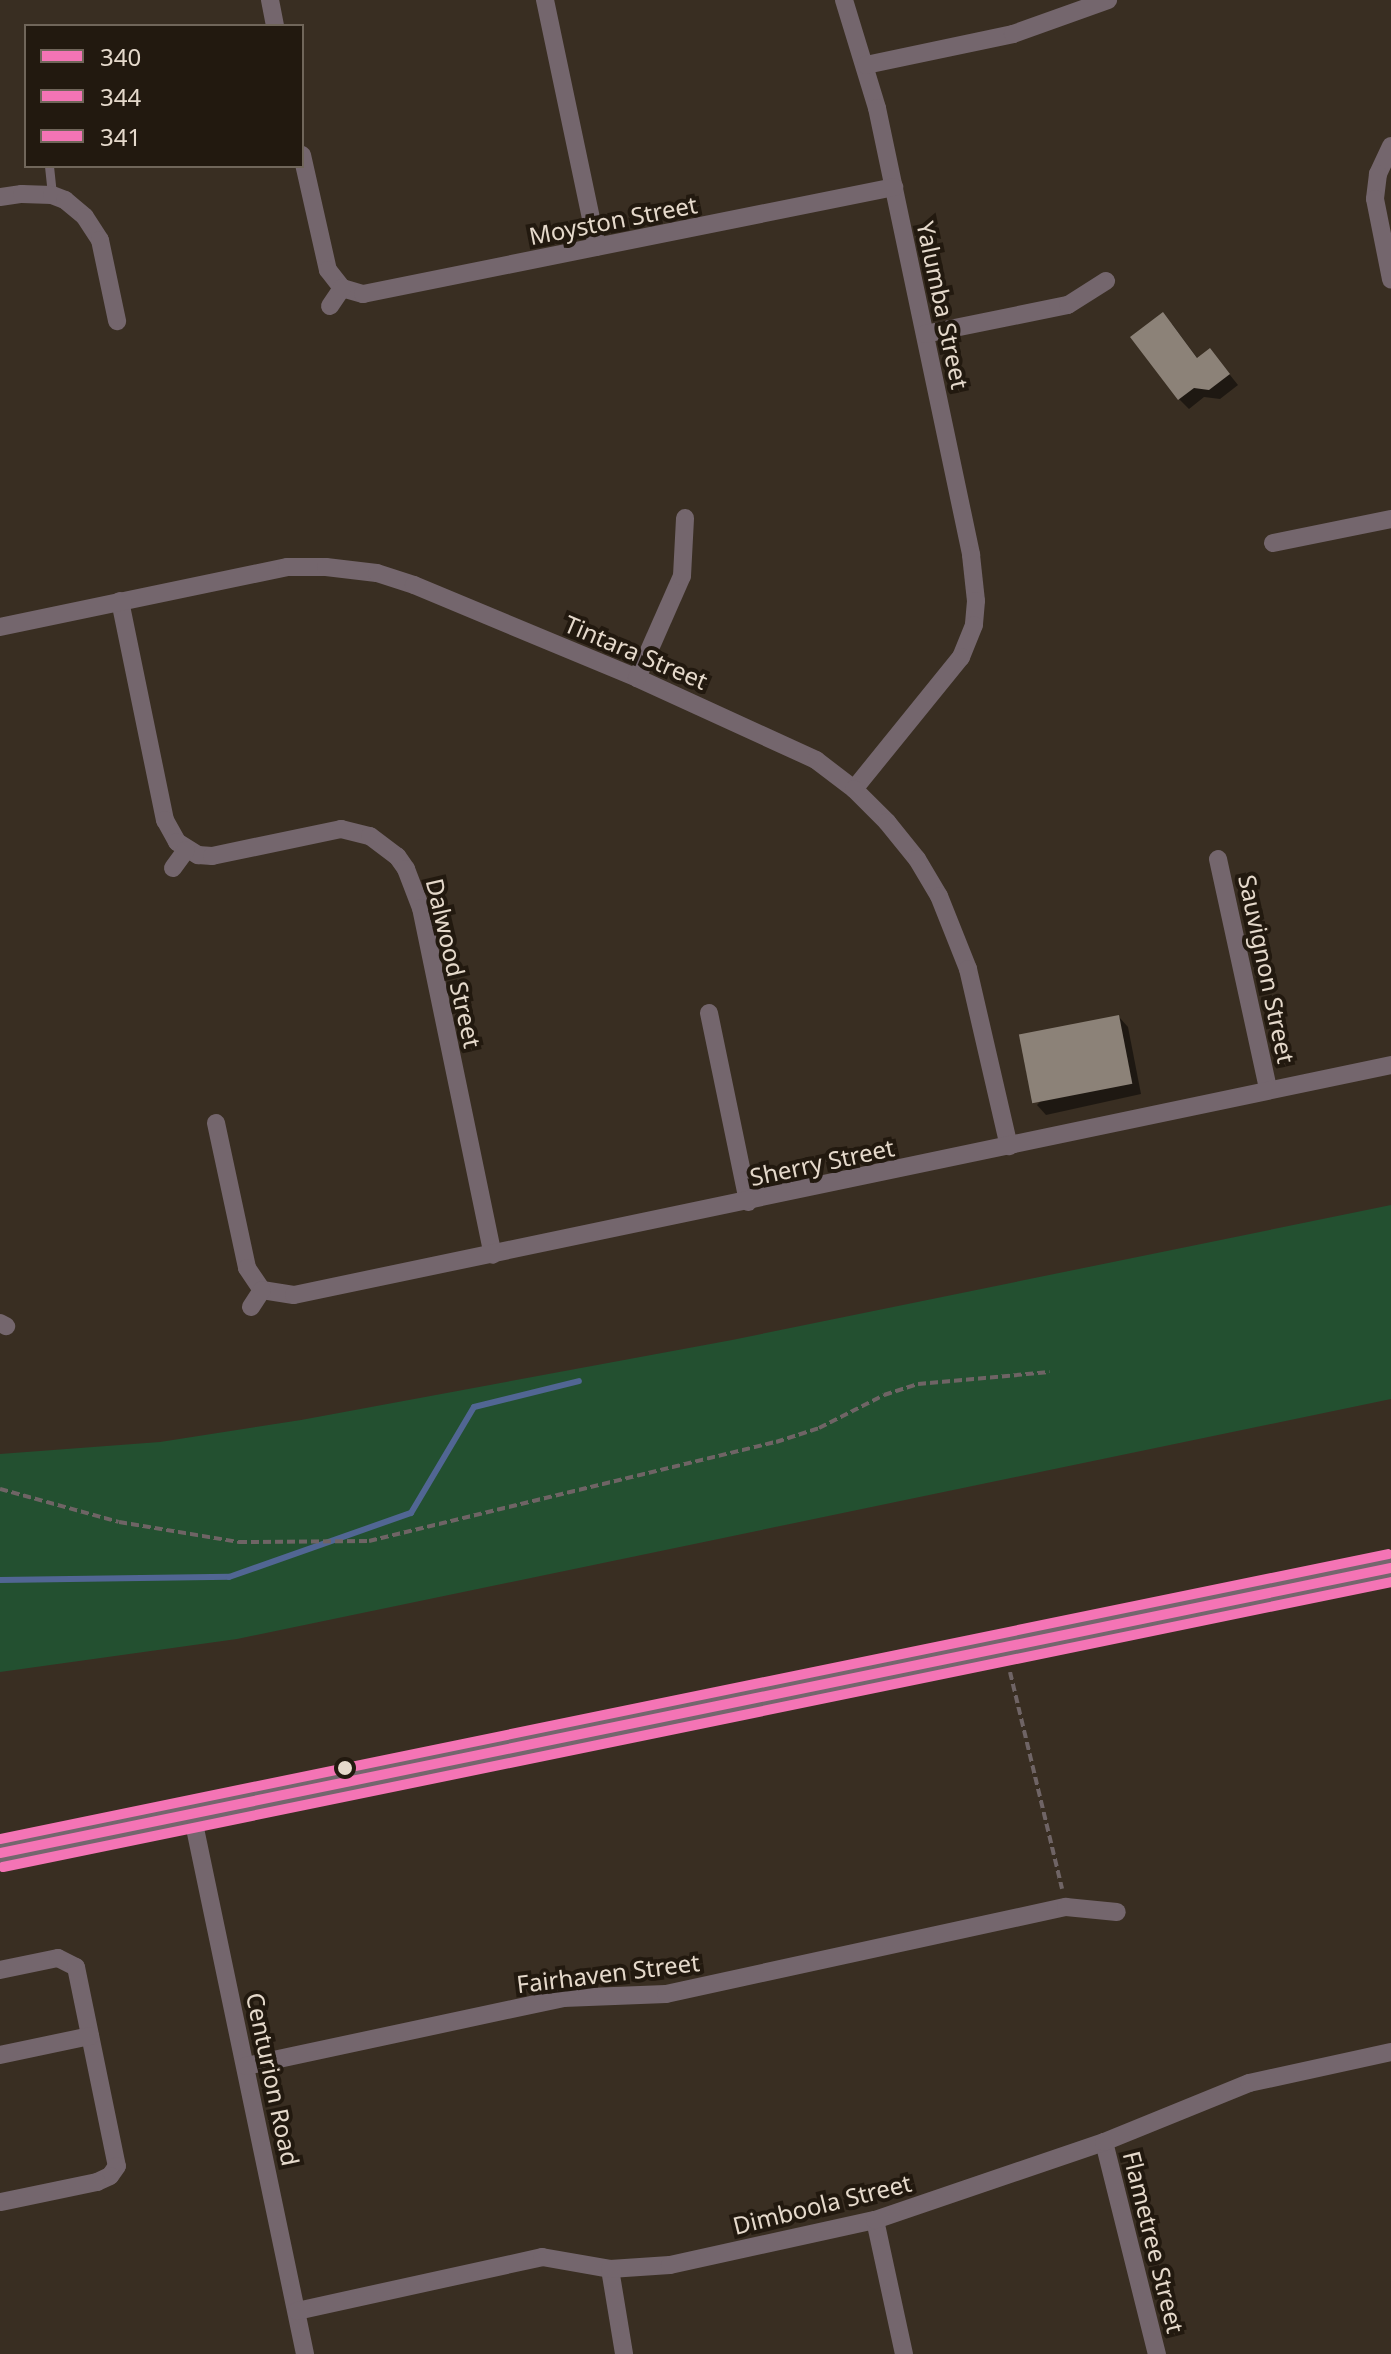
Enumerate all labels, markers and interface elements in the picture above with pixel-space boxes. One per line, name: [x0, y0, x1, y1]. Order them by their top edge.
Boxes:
legend: [24, 24, 304, 168]
text: 340: [100, 40, 141, 73]
text: 344: [100, 80, 141, 113]
text: 341: [100, 120, 141, 153]
street label: Moyston Street: [526, 190, 700, 250]
street label: Yalumba Street: [911, 218, 975, 392]
street label: Tintara Street: [560, 609, 712, 695]
street label: Sauvignon Street: [1233, 872, 1301, 1066]
street label: Dalwood Street: [421, 875, 487, 1051]
street label: Sherry Street: [747, 1133, 897, 1191]
unlabelled marker: [337, 1760, 353, 1776]
street label: Fairhaven Street: [515, 1947, 701, 1999]
street label: Centurion Road: [241, 1990, 305, 2168]
street label: Flametree Street: [1117, 2148, 1191, 2336]
street label: Dimboola Street: [730, 2168, 914, 2240]

